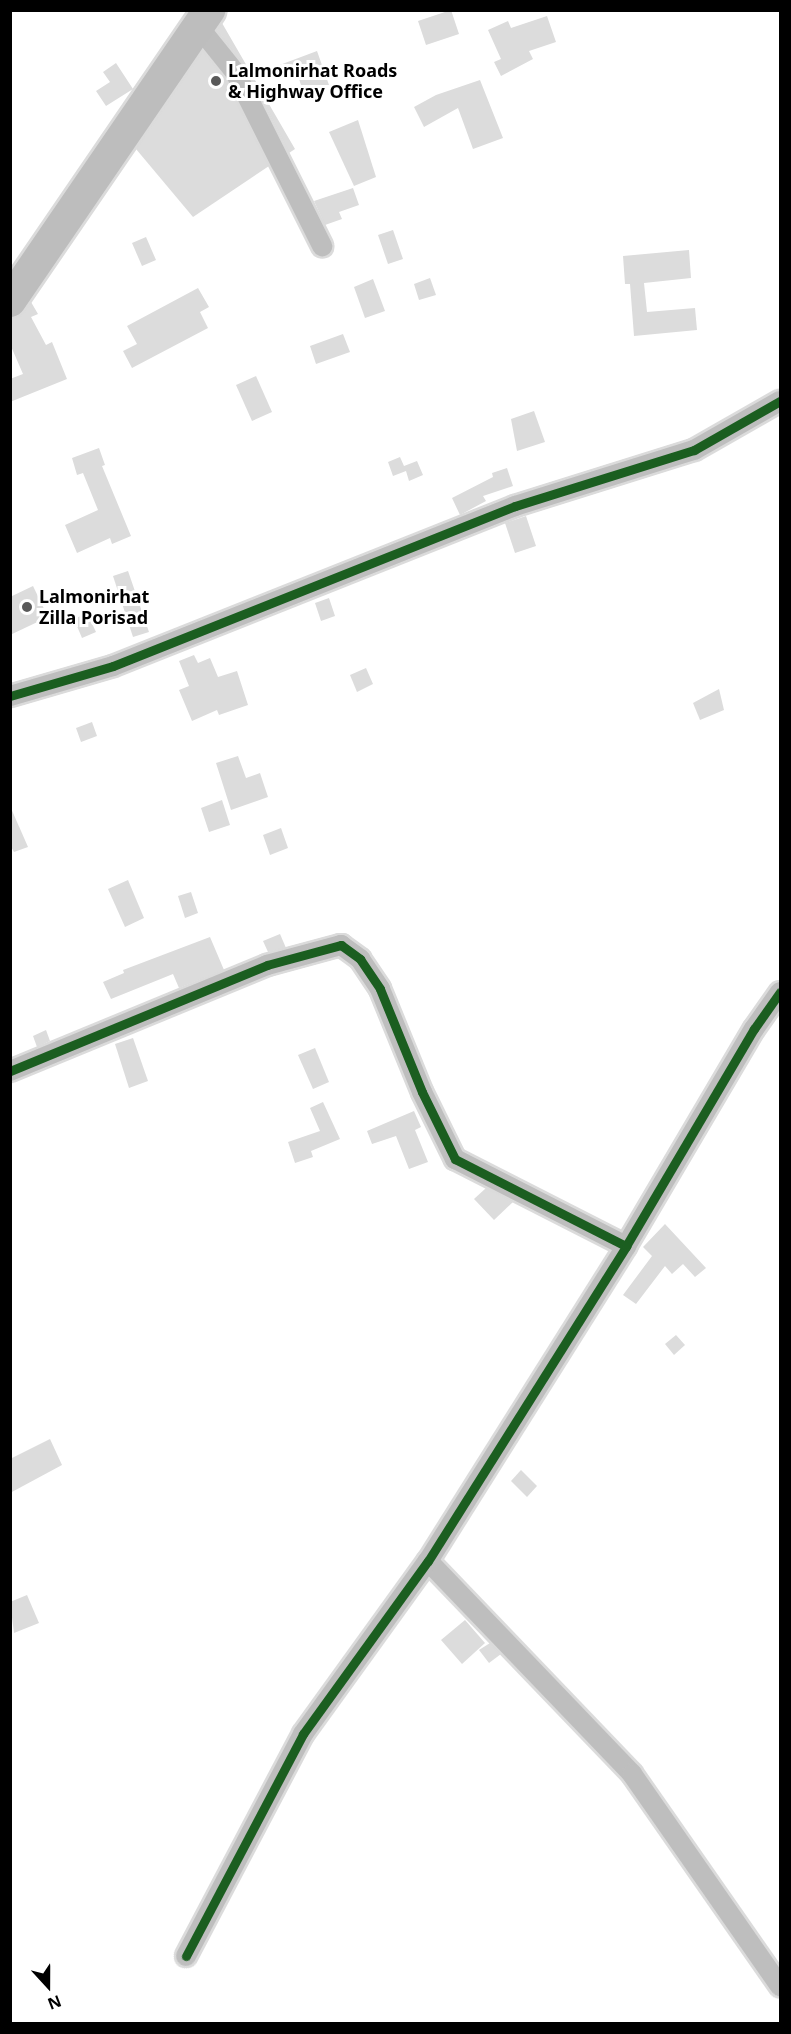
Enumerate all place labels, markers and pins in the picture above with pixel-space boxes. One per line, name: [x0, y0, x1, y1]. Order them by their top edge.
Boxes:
place label: Lalmonirhat Roads & Highway Office: [228, 60, 397, 103]
marker: Lalmonirhat Roads & Highway Office: [209, 74, 223, 88]
place label: Lalmonirhat Zilla Porisad: [39, 586, 149, 628]
marker: Lalmonirhat Zilla Porisad: [20, 600, 34, 614]

